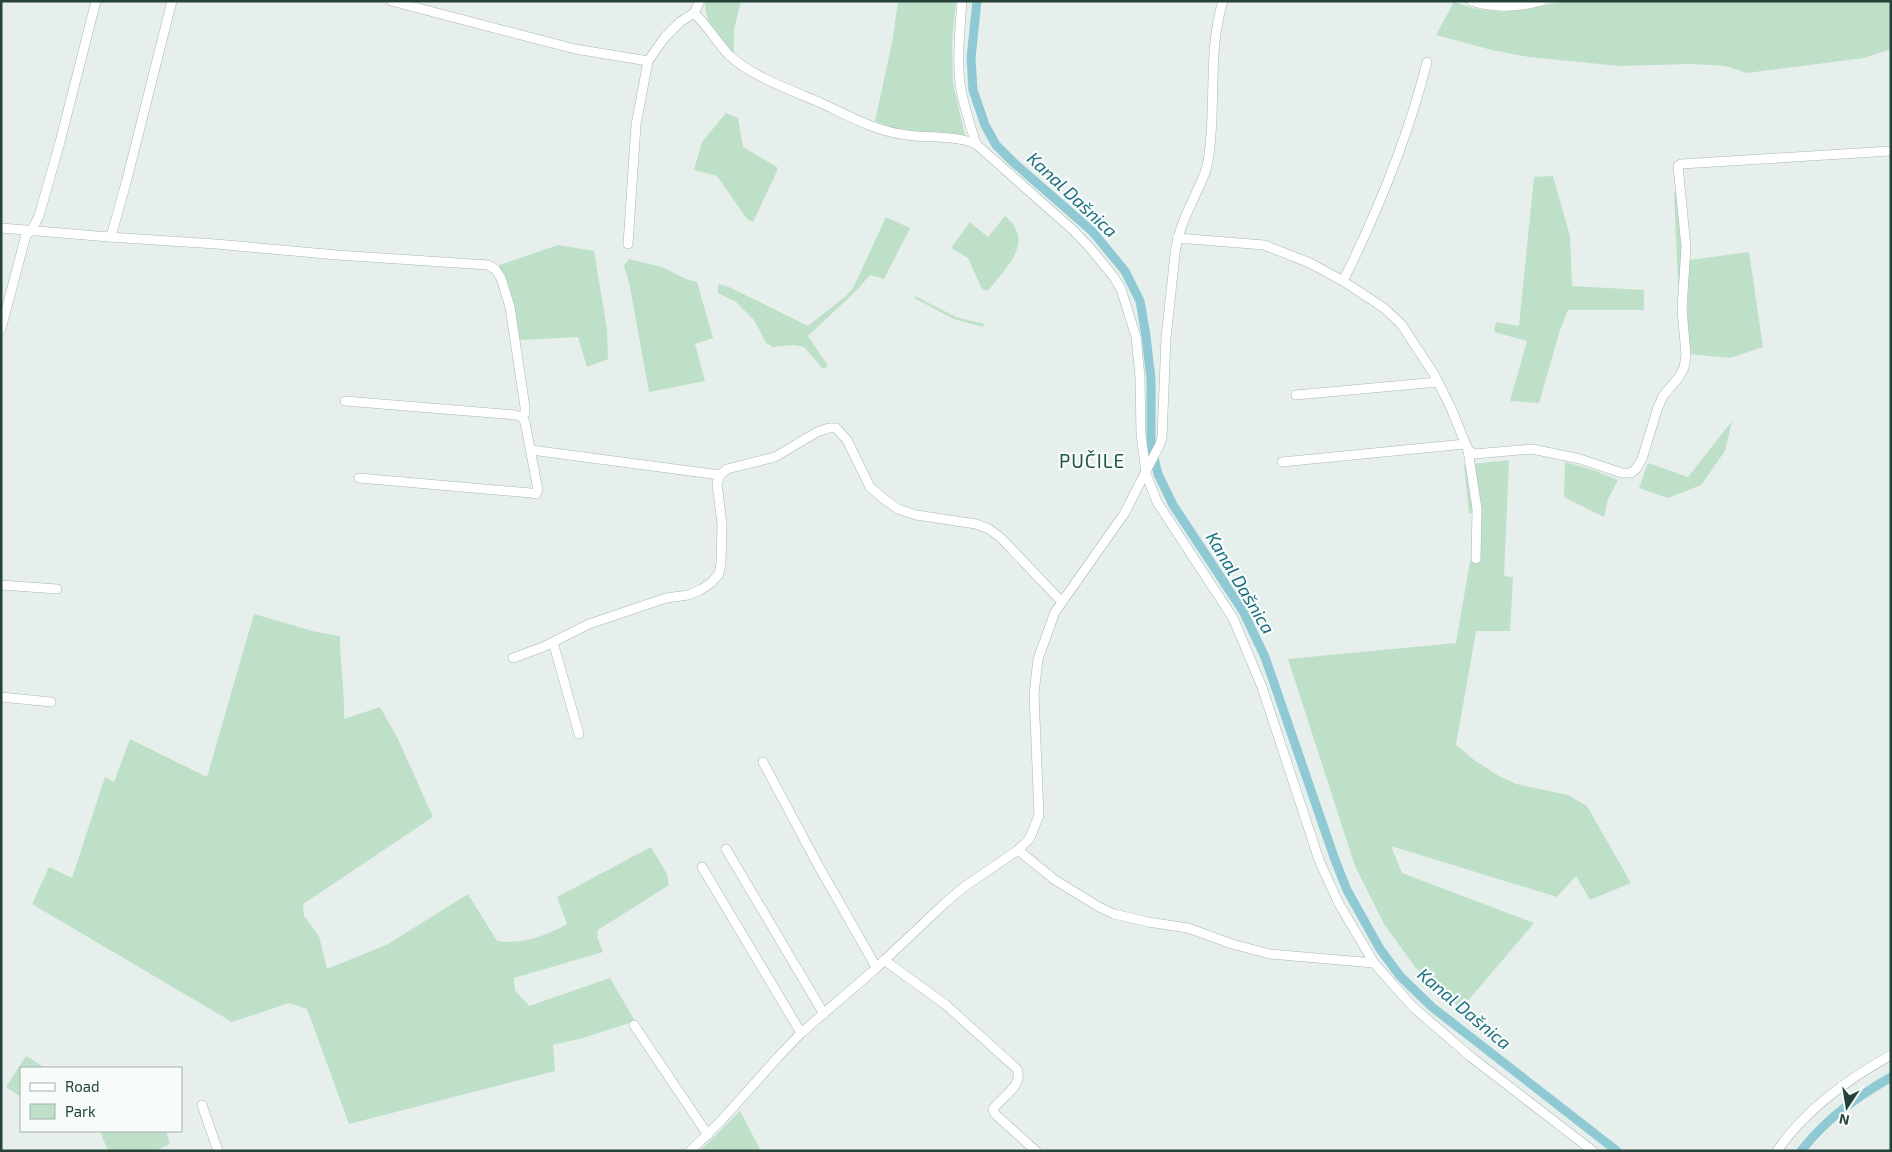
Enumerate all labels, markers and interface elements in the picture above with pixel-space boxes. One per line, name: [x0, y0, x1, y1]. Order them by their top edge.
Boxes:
water label: Kanal Dašnica: [1023, 147, 1122, 242]
district label: PUČILE: [1059, 449, 1125, 472]
water label: Kanal Dašnica: [1202, 527, 1280, 638]
water label: Kanal Dašnica: [1413, 963, 1516, 1054]
legend: [20, 1067, 182, 1132]
text: Road: [65, 1077, 100, 1095]
north arrow: [1822, 1082, 1872, 1132]
text: Park: [65, 1102, 96, 1120]
text: N: [1837, 1111, 1851, 1130]

